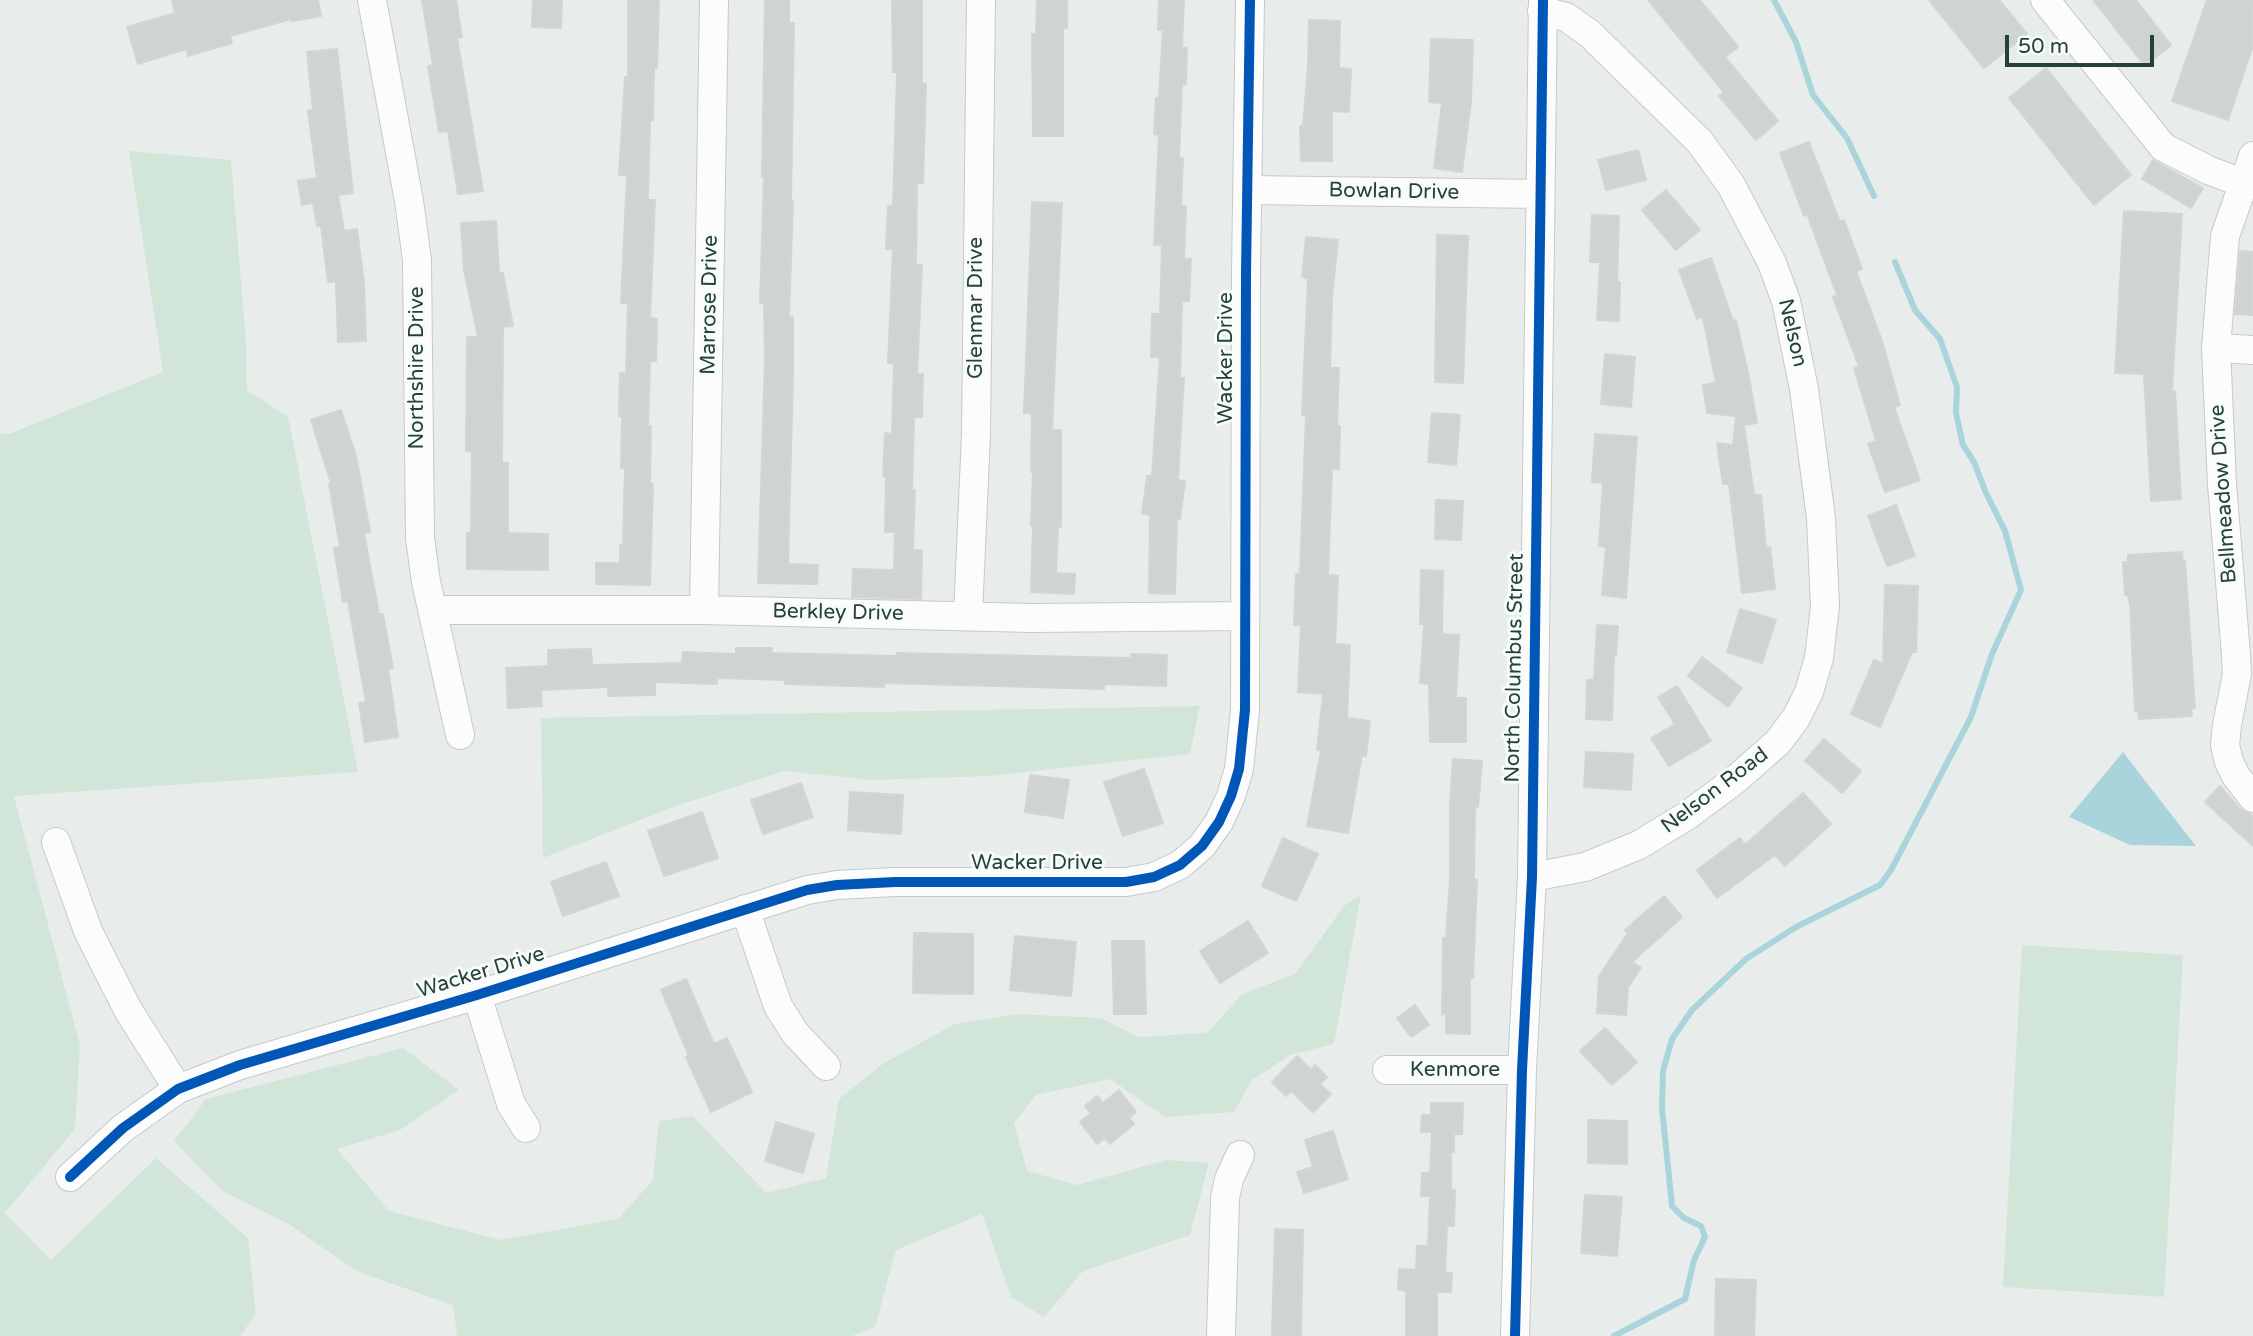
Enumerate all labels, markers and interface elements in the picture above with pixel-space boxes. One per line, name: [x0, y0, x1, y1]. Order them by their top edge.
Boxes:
scale bar: [2008, 21, 2157, 65]
text: 50 m: [2018, 34, 2069, 59]
street label: Bowlan Drive: [1328, 178, 1460, 206]
street label: Marrose Drive: [696, 235, 724, 375]
street label: Glenmar Drive: [963, 237, 989, 379]
street label: Northshire Drive: [404, 286, 430, 450]
street label: Wacker Drive: [1213, 292, 1239, 424]
street label: Nelson: [1772, 296, 1812, 370]
street label: Bellmeadow Drive: [2205, 404, 2243, 584]
street label: North Columbus Street: [1500, 553, 1530, 783]
street label: Berkley Drive: [772, 599, 904, 627]
street label: Nelson Road: [1656, 743, 1774, 839]
street label: Wacker Drive: [971, 850, 1103, 876]
street label: Wacker Drive: [414, 942, 548, 1004]
street label: Kenmore: [1410, 1057, 1500, 1083]

